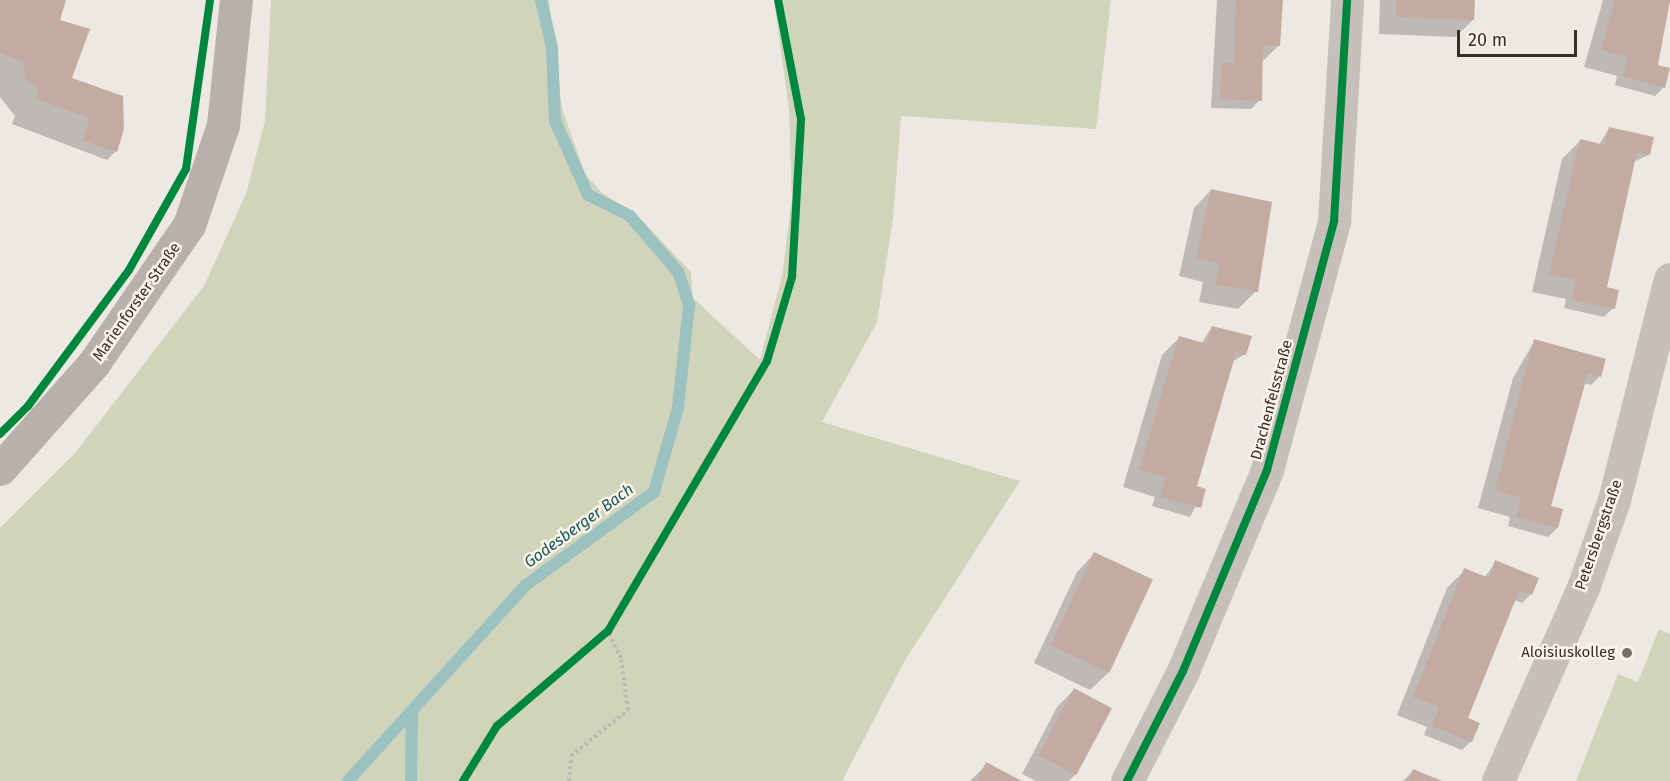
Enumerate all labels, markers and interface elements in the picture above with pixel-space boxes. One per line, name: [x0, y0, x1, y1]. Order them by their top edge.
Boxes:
scale bar: [1460, 18, 1580, 56]
text: 20 m: [1468, 29, 1507, 51]
street label: Marienforster Straße: [89, 239, 185, 365]
street label: Drachenfelsstraße: [1247, 338, 1297, 462]
street label: Petersbergstraße: [1572, 477, 1626, 593]
water label: Godesberger Bach: [520, 480, 638, 572]
place label: Aloisiuskolleg: [1521, 644, 1615, 662]
marker: Aloisiuskolleg: [1620, 646, 1634, 660]

